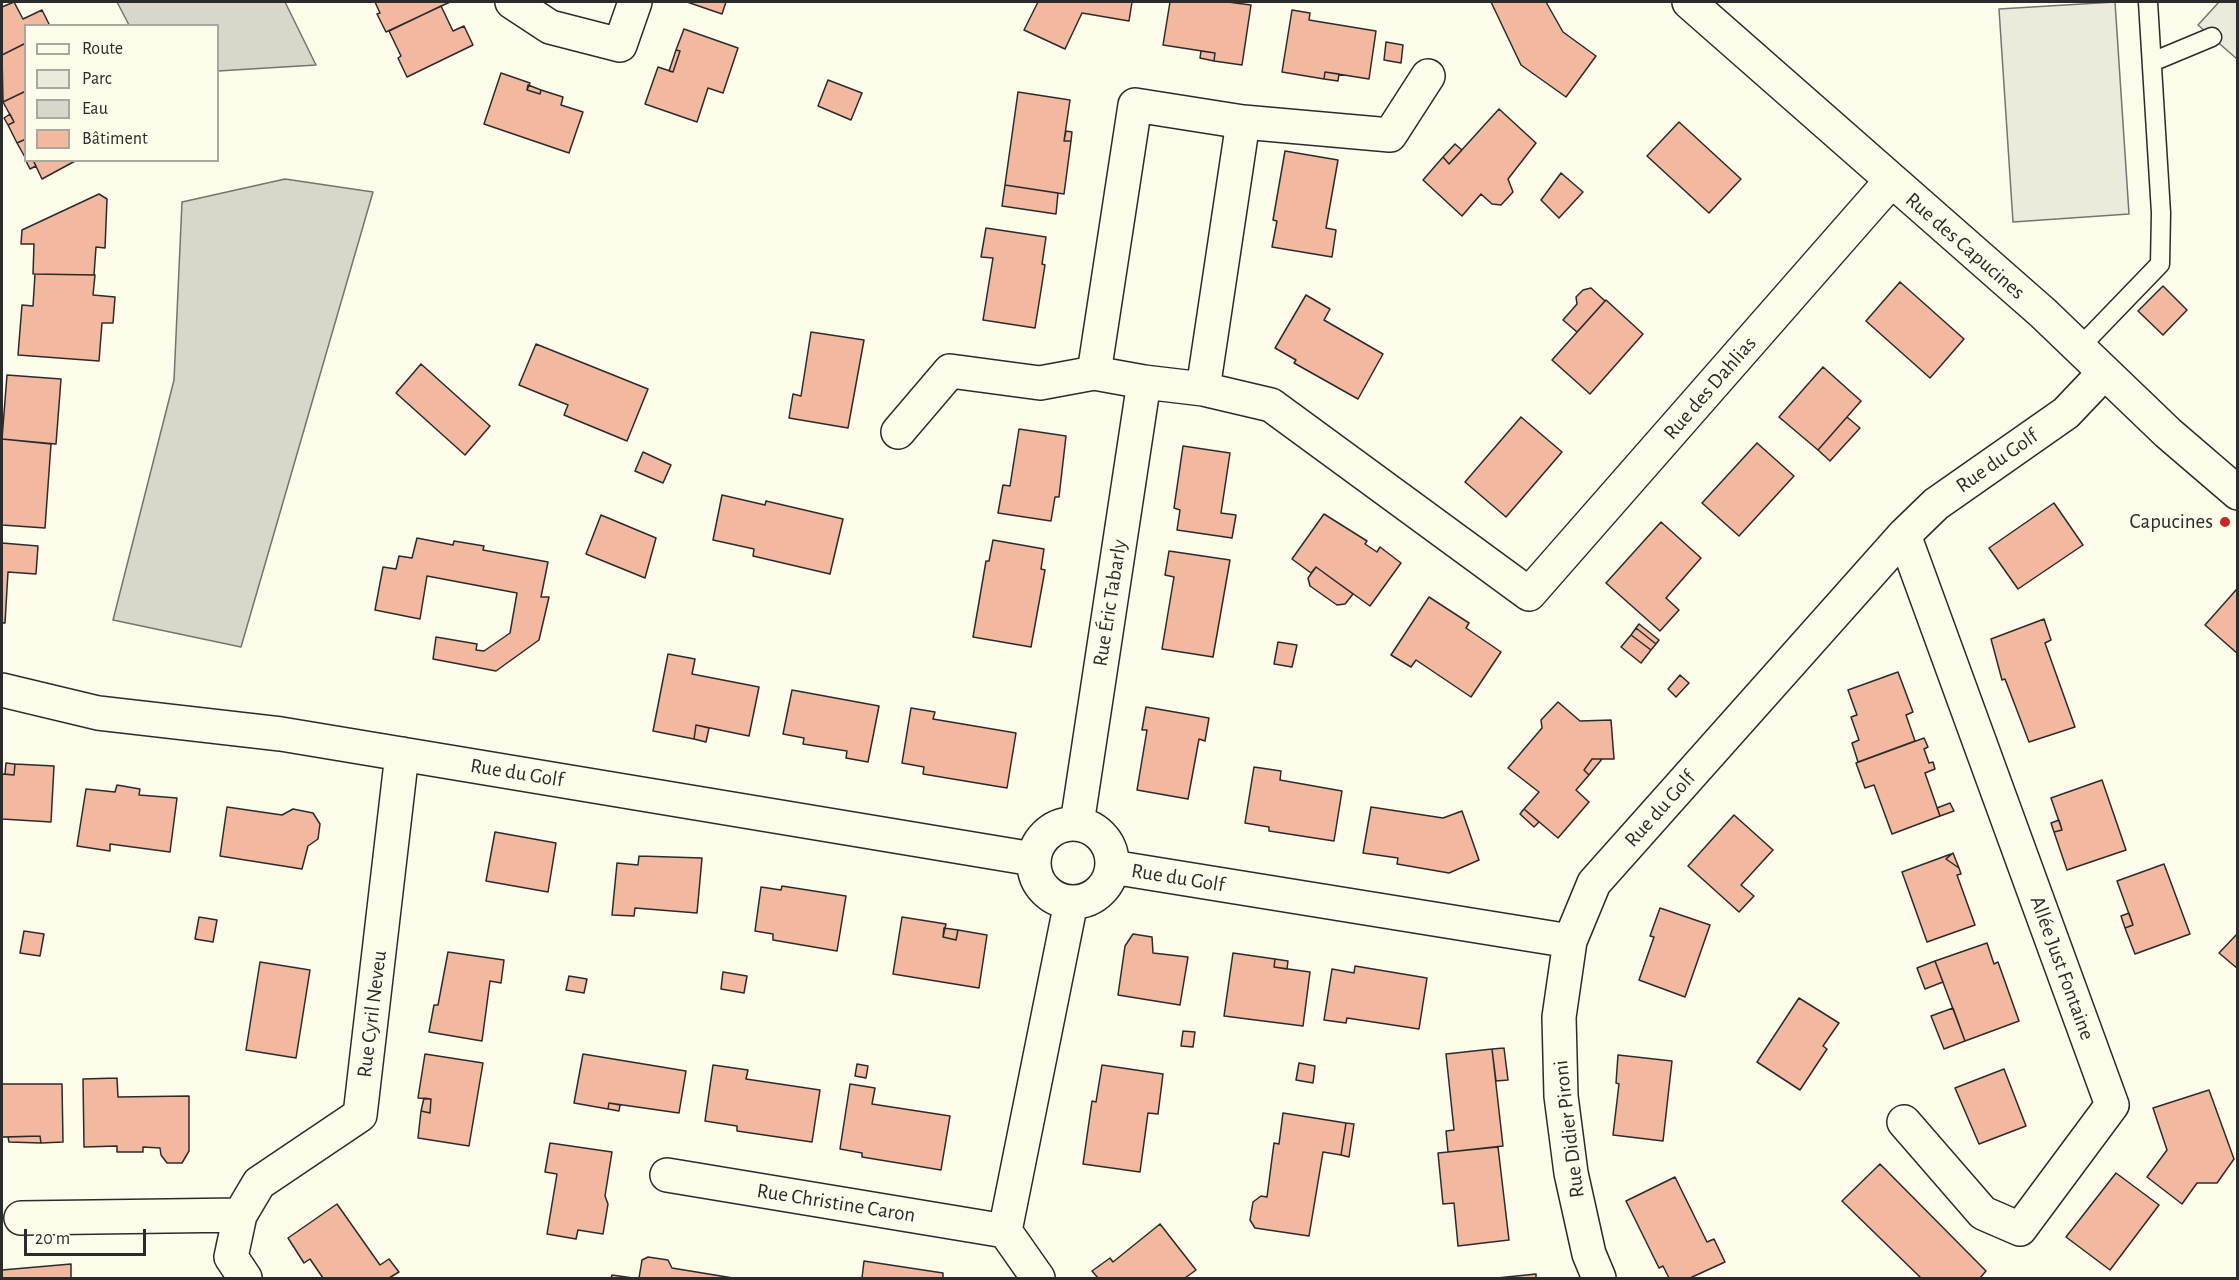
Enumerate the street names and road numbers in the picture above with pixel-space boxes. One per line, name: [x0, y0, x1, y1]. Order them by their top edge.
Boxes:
street label: Rue des Capucines: [1900, 187, 2030, 305]
street label: Rue des Dahlias: [1658, 331, 1762, 445]
street label: Rue du Golf: [1951, 424, 2043, 498]
street label: Rue Éric Tabarly: [1088, 538, 1132, 668]
street label: Rue du Golf: [469, 753, 565, 793]
street label: Rue du Golf: [1619, 766, 1701, 852]
street label: Rue du Golf: [1130, 858, 1226, 898]
street label: Allée Just Fontaine: [2024, 892, 2100, 1044]
street label: Rue Cyril Neveu: [352, 949, 392, 1079]
street label: Rue Didier Pironi: [1548, 1059, 1590, 1199]
street label: Rue Christine Caron: [755, 1178, 917, 1228]

